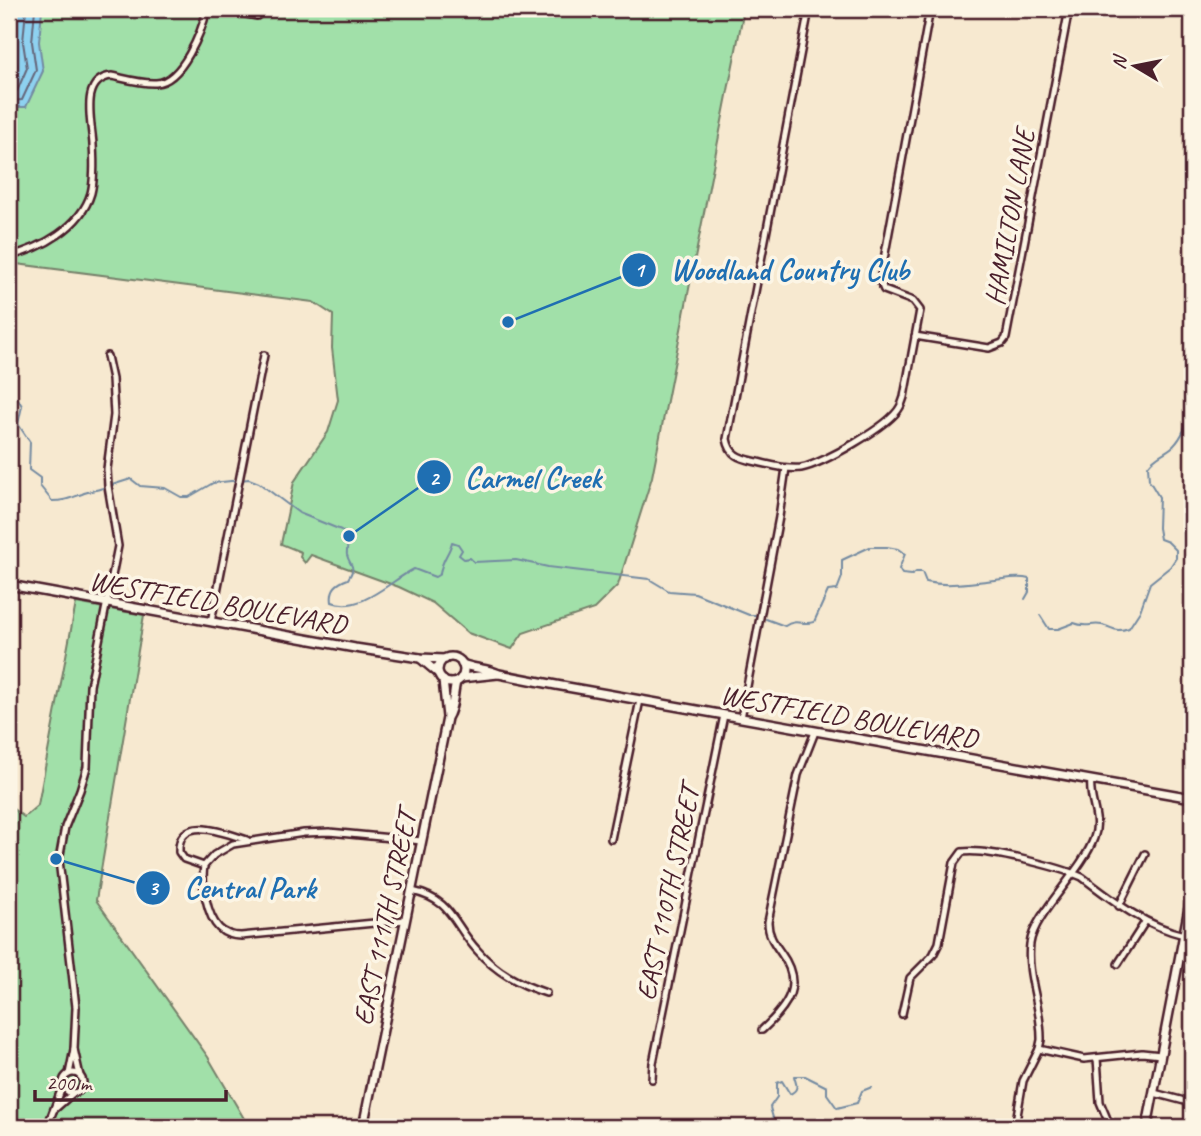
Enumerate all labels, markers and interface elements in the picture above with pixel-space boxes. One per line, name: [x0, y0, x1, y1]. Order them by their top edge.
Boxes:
north arrow: [1100, 32, 1170, 102]
text: N: [1106, 52, 1133, 71]
street label: HAMILTON LANE: [977, 123, 1043, 308]
callout: Woodland Country Club: [621, 244, 923, 295]
text: Woodland Country Club: [671, 251, 912, 290]
text: 1: [634, 257, 646, 283]
callout: Carmel Creek: [416, 452, 615, 503]
text: Carmel Creek: [465, 459, 604, 497]
text: 2: [429, 465, 441, 491]
street label: WESTFIELD BOULEVARD: [87, 563, 351, 643]
street label: WESTFIELD BOULEVARD: [718, 677, 982, 757]
street label: EAST 110TH STREET: [628, 776, 709, 1003]
street label: EAST 111TH STREET: [345, 801, 426, 1028]
callout: Central Park: [135, 862, 330, 913]
text: Central Park: [184, 869, 318, 907]
text: 3: [148, 875, 160, 901]
scale bar: [35, 1059, 226, 1103]
text: 200 m: [46, 1070, 93, 1096]

